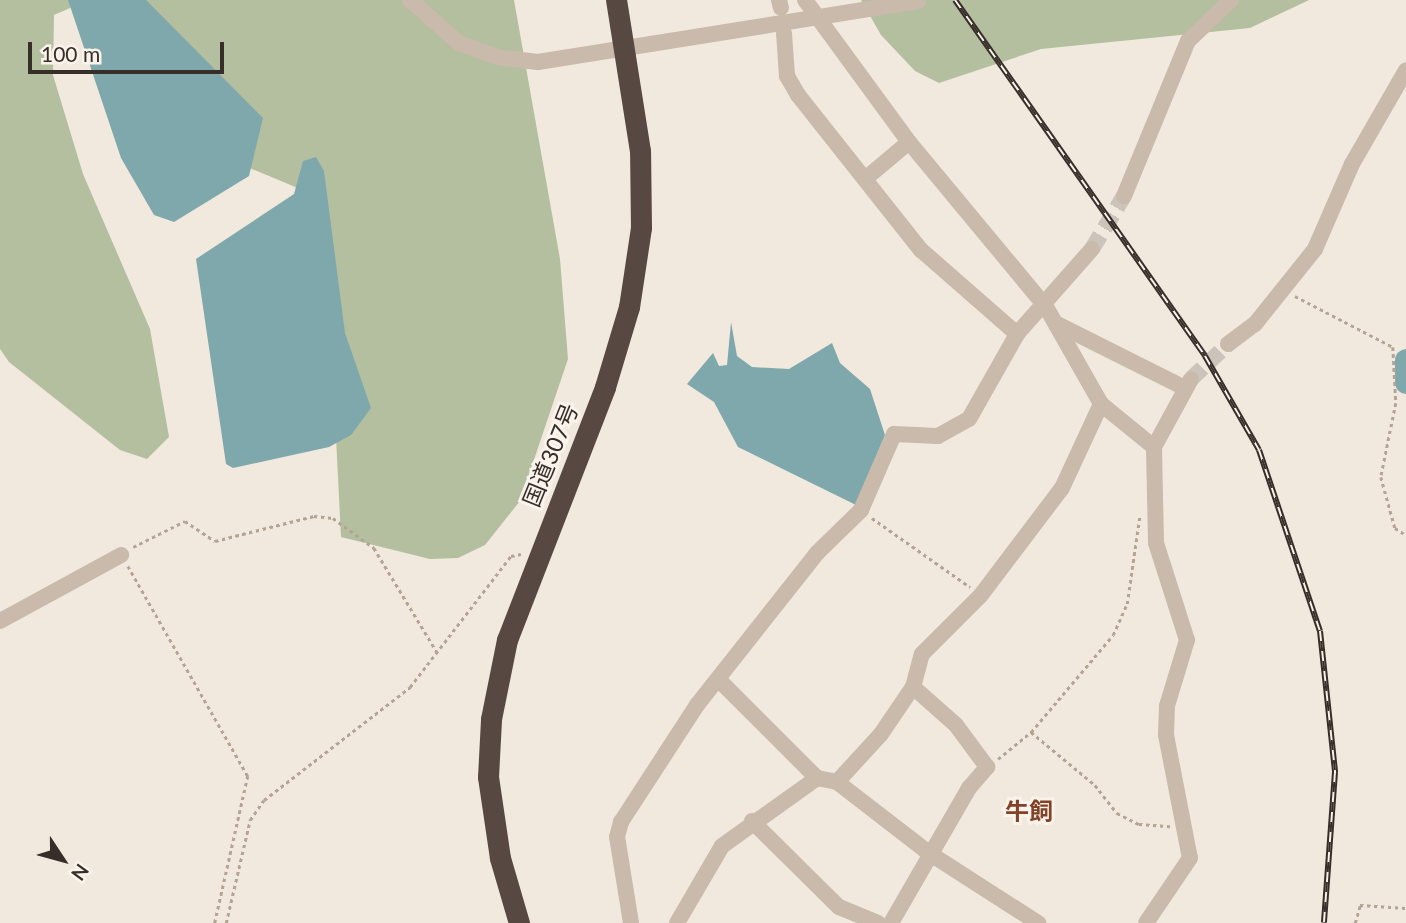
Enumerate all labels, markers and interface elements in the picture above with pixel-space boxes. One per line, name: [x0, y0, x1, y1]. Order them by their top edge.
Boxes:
scale bar: [32, 28, 228, 72]
text: 100 m: [41, 41, 100, 66]
street label: 国道307号: [517, 399, 583, 511]
district label: 牛飼: [1005, 797, 1053, 825]
north arrow: [28, 825, 98, 895]
text: N: [67, 860, 94, 885]

